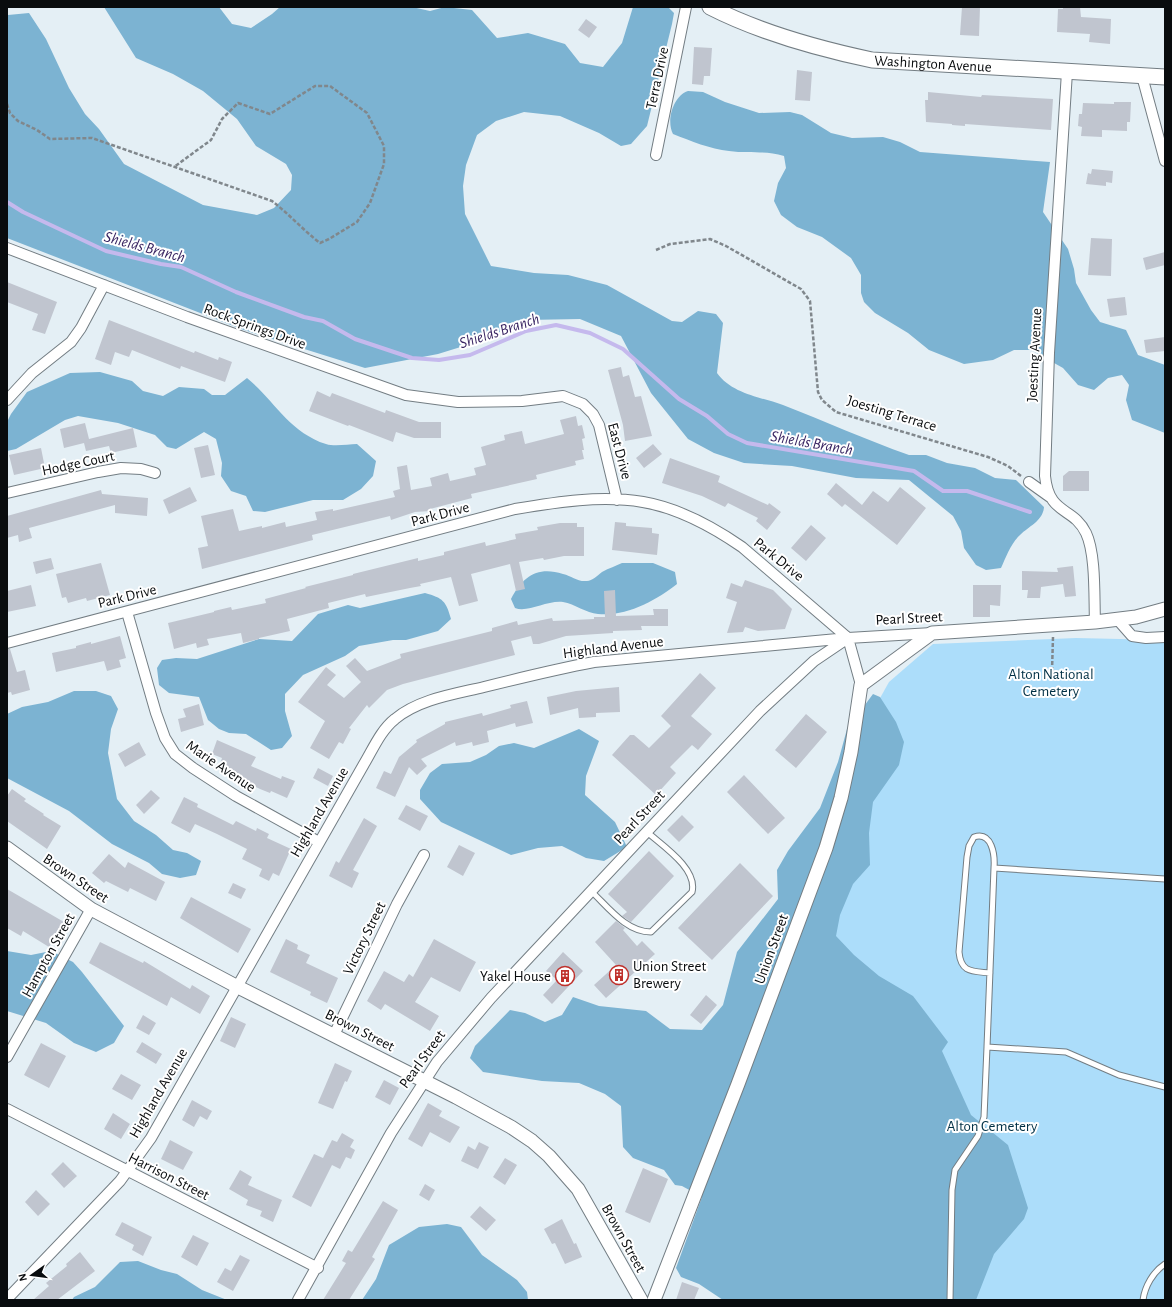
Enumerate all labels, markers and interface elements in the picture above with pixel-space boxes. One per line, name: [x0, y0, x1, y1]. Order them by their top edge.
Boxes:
street label: Terra Drive: [644, 45, 671, 111]
street label: Washington Avenue: [874, 53, 992, 75]
water label: Shields Branch: [103, 228, 187, 265]
street label: Rock Springs Drive: [202, 301, 308, 352]
street label: Joesting Avenue: [1025, 308, 1044, 402]
water label: Shields Branch: [457, 311, 541, 351]
street label: Joesting Terrace: [845, 393, 938, 434]
street label: East Drive: [605, 421, 634, 481]
water label: Shields Branch: [770, 428, 854, 458]
street label: Hodge Court: [40, 448, 116, 478]
street label: Park Drive: [409, 500, 471, 529]
street label: Park Drive: [751, 535, 807, 584]
street label: Park Drive: [96, 582, 158, 611]
street label: Pearl Street: [875, 609, 943, 628]
street label: Highland Avenue: [562, 634, 664, 661]
park label: Alton National Cemetery: [1008, 667, 1094, 699]
street label: Marie Avenue: [183, 738, 258, 795]
street label: Highland Avenue: [288, 765, 351, 860]
street label: Pearl Street: [611, 787, 668, 847]
street label: Brown Street: [40, 851, 111, 906]
street label: Victory Street: [340, 899, 389, 977]
street label: Hampton Street: [19, 910, 78, 1000]
street label: Union Street: [752, 912, 791, 986]
place label: Union Street Brewery: [633, 959, 706, 991]
building icon: Union Street Brewery: [608, 964, 630, 986]
building icon: Yakel House: [554, 965, 576, 987]
place label: Yakel House: [480, 969, 551, 984]
street label: Brown Street: [323, 1007, 397, 1054]
street label: Pearl Street: [397, 1028, 448, 1091]
street label: Highland Avenue: [127, 1046, 190, 1141]
park label: Alton Cemetery: [947, 1119, 1038, 1134]
street label: Harrison Street: [126, 1150, 212, 1203]
street label: Brown Street: [599, 1202, 649, 1275]
north arrow: [12, 1255, 52, 1295]
text: N: [17, 1272, 29, 1282]

